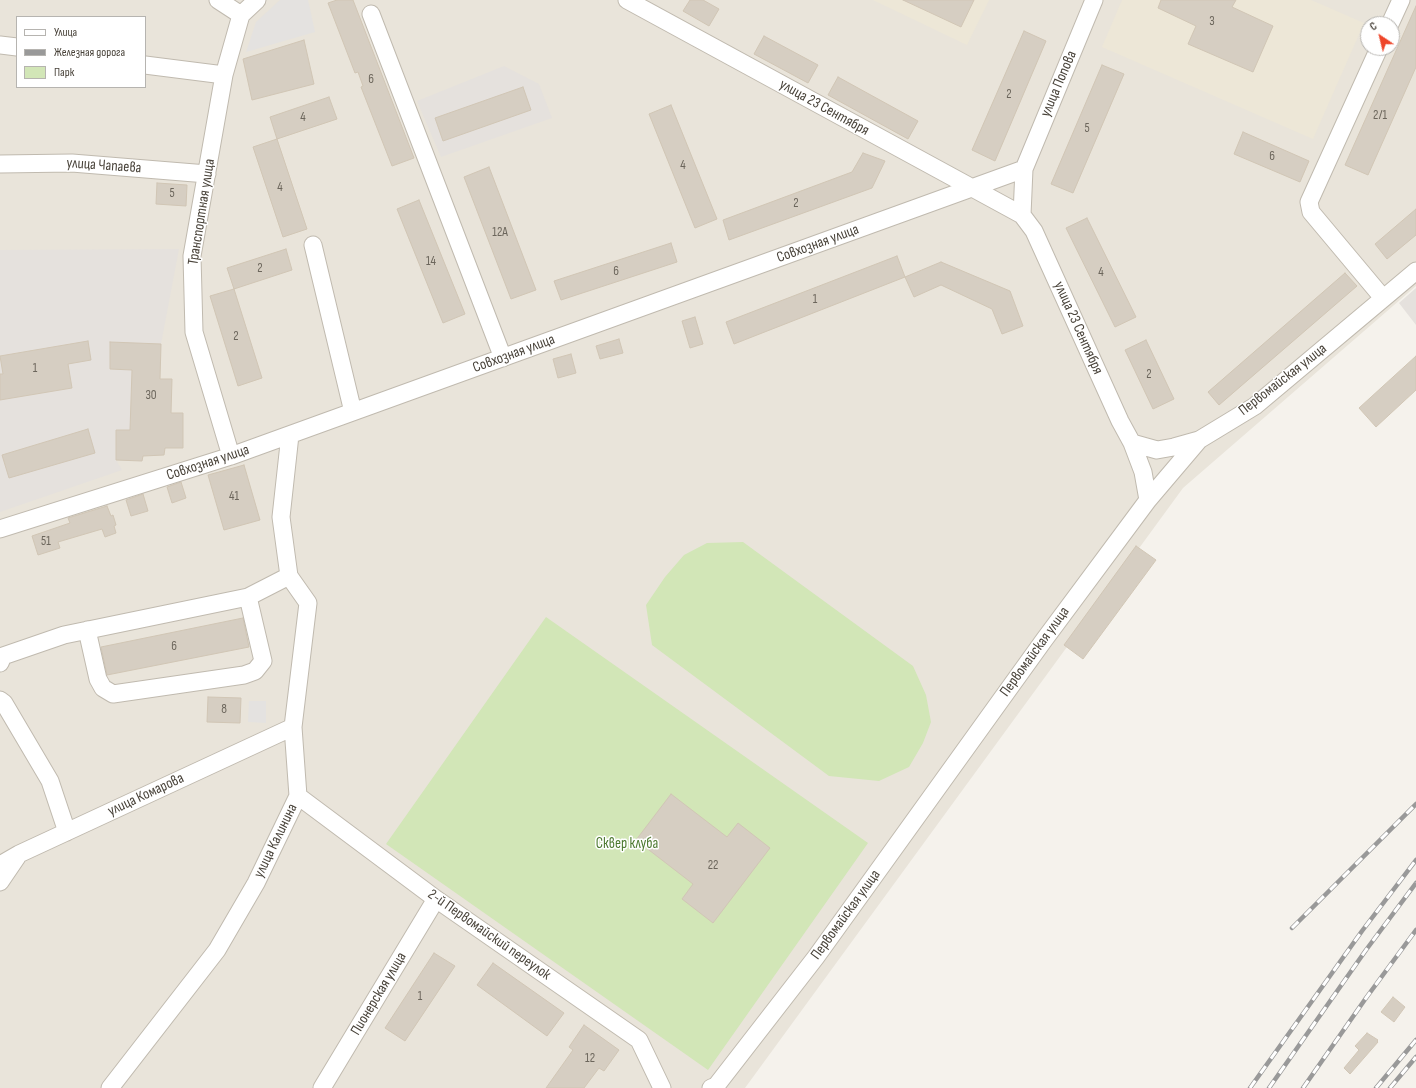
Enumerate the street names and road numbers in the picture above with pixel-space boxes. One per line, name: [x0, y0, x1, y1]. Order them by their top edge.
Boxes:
street label: улица Попова: [1037, 48, 1081, 120]
street label: улица 23 Сентября: [776, 76, 872, 140]
street label: улица Чапаева: [66, 154, 142, 178]
street label: Транспортная улица: [185, 158, 219, 266]
street label: Совхозная улица: [774, 221, 862, 267]
street label: улица 23 Сентября: [1049, 279, 1107, 377]
street label: Совхозная улица: [470, 331, 558, 377]
street label: Первомайская улица: [1235, 340, 1331, 420]
street label: Совхозная улица: [164, 441, 252, 485]
street label: Первомайская улица: [996, 604, 1074, 700]
street label: улица Комарова: [105, 770, 187, 820]
street label: улица Калинина: [250, 801, 302, 881]
street label: Первомайская улица: [807, 867, 885, 963]
street label: 2-й Первомайский переулок: [424, 886, 554, 984]
street label: Пионерская улица: [347, 949, 411, 1039]

